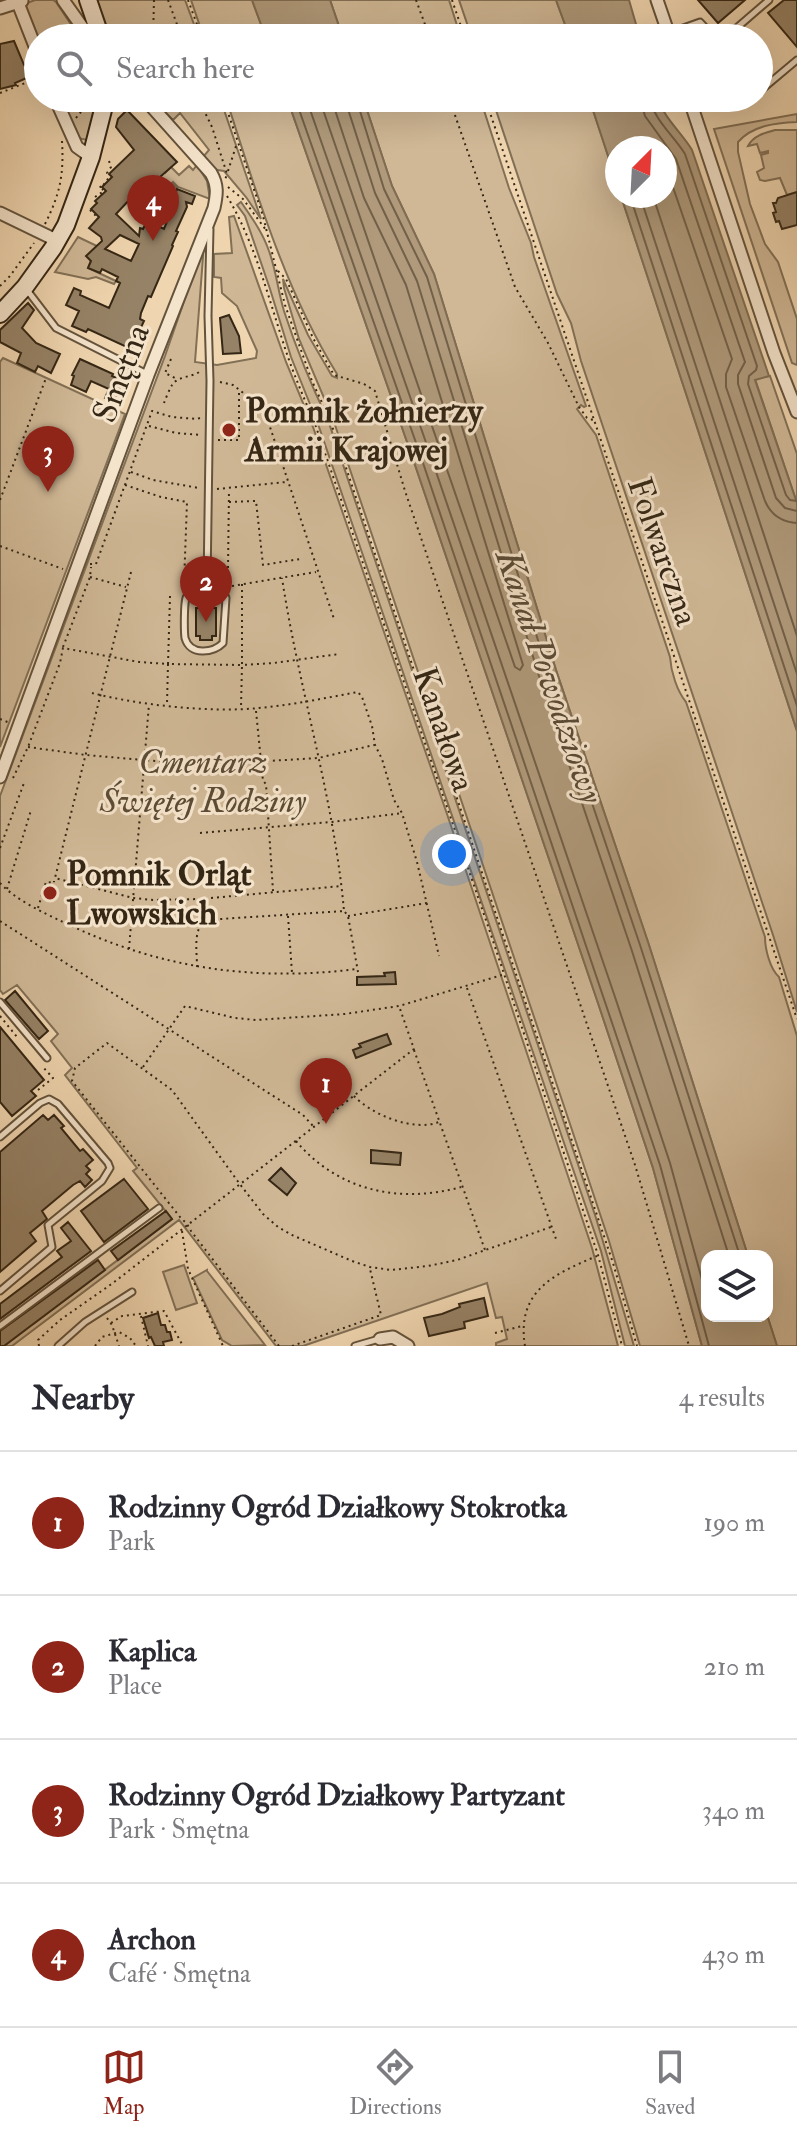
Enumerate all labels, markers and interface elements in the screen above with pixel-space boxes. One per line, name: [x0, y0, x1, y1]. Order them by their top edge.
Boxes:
search box: [24, 24, 773, 112]
icon: search: [52, 46, 96, 90]
text: Search here: [116, 50, 255, 87]
north arrow: [605, 136, 677, 208]
pin: 4: [127, 175, 179, 241]
street label: Smętna: [83, 317, 160, 429]
place label: Pomnik żołnierzy Armii Krajowej: [243, 390, 484, 472]
marker: Pomnik żołnierzy Armii Krajowej: [220, 421, 238, 439]
pin: 3: [22, 426, 74, 492]
street label: Folwarczna: [617, 472, 708, 632]
water label: Kanał Powodziowy: [484, 541, 614, 810]
pin: 2: [180, 556, 232, 622]
street label: Kanałowa: [402, 662, 485, 798]
park label: Cmentarz Świętej Rodziny: [99, 741, 307, 823]
your location: [432, 834, 472, 874]
place label: Pomnik Orląt Lwowskich: [66, 853, 252, 935]
marker: Pomnik Orląt Lwowskich: [41, 884, 59, 902]
pin: 1: [300, 1058, 352, 1124]
map controls: [701, 1250, 773, 1322]
button: layers: [701, 1250, 773, 1322]
text: Nearby: [32, 1377, 134, 1420]
text: 4 results: [679, 1382, 765, 1414]
text: Rodzinny Ogród Działkowy Stokrotka: [108, 1489, 567, 1526]
text: 1: [53, 1507, 63, 1539]
text: 190 m: [704, 1507, 765, 1539]
text: Park: [108, 1526, 155, 1558]
text: Kaplica: [108, 1633, 196, 1670]
text: 2: [51, 1651, 65, 1683]
text: 210 m: [704, 1651, 765, 1683]
text: Place: [108, 1670, 162, 1702]
text: Rodzinny Ogród Działkowy Partyzant: [108, 1777, 565, 1814]
text: 3: [53, 1795, 63, 1827]
text: 340 m: [702, 1795, 765, 1827]
text: Park · Smętna: [108, 1814, 249, 1846]
text: Archon: [108, 1921, 196, 1958]
text: 4: [51, 1939, 65, 1971]
text: 430 m: [702, 1939, 765, 1971]
text: Café · Smętna: [108, 1958, 251, 1990]
tab: Map: [102, 2045, 146, 2121]
tab: Directions: [349, 2045, 442, 2121]
tab: Saved: [645, 2045, 695, 2121]

